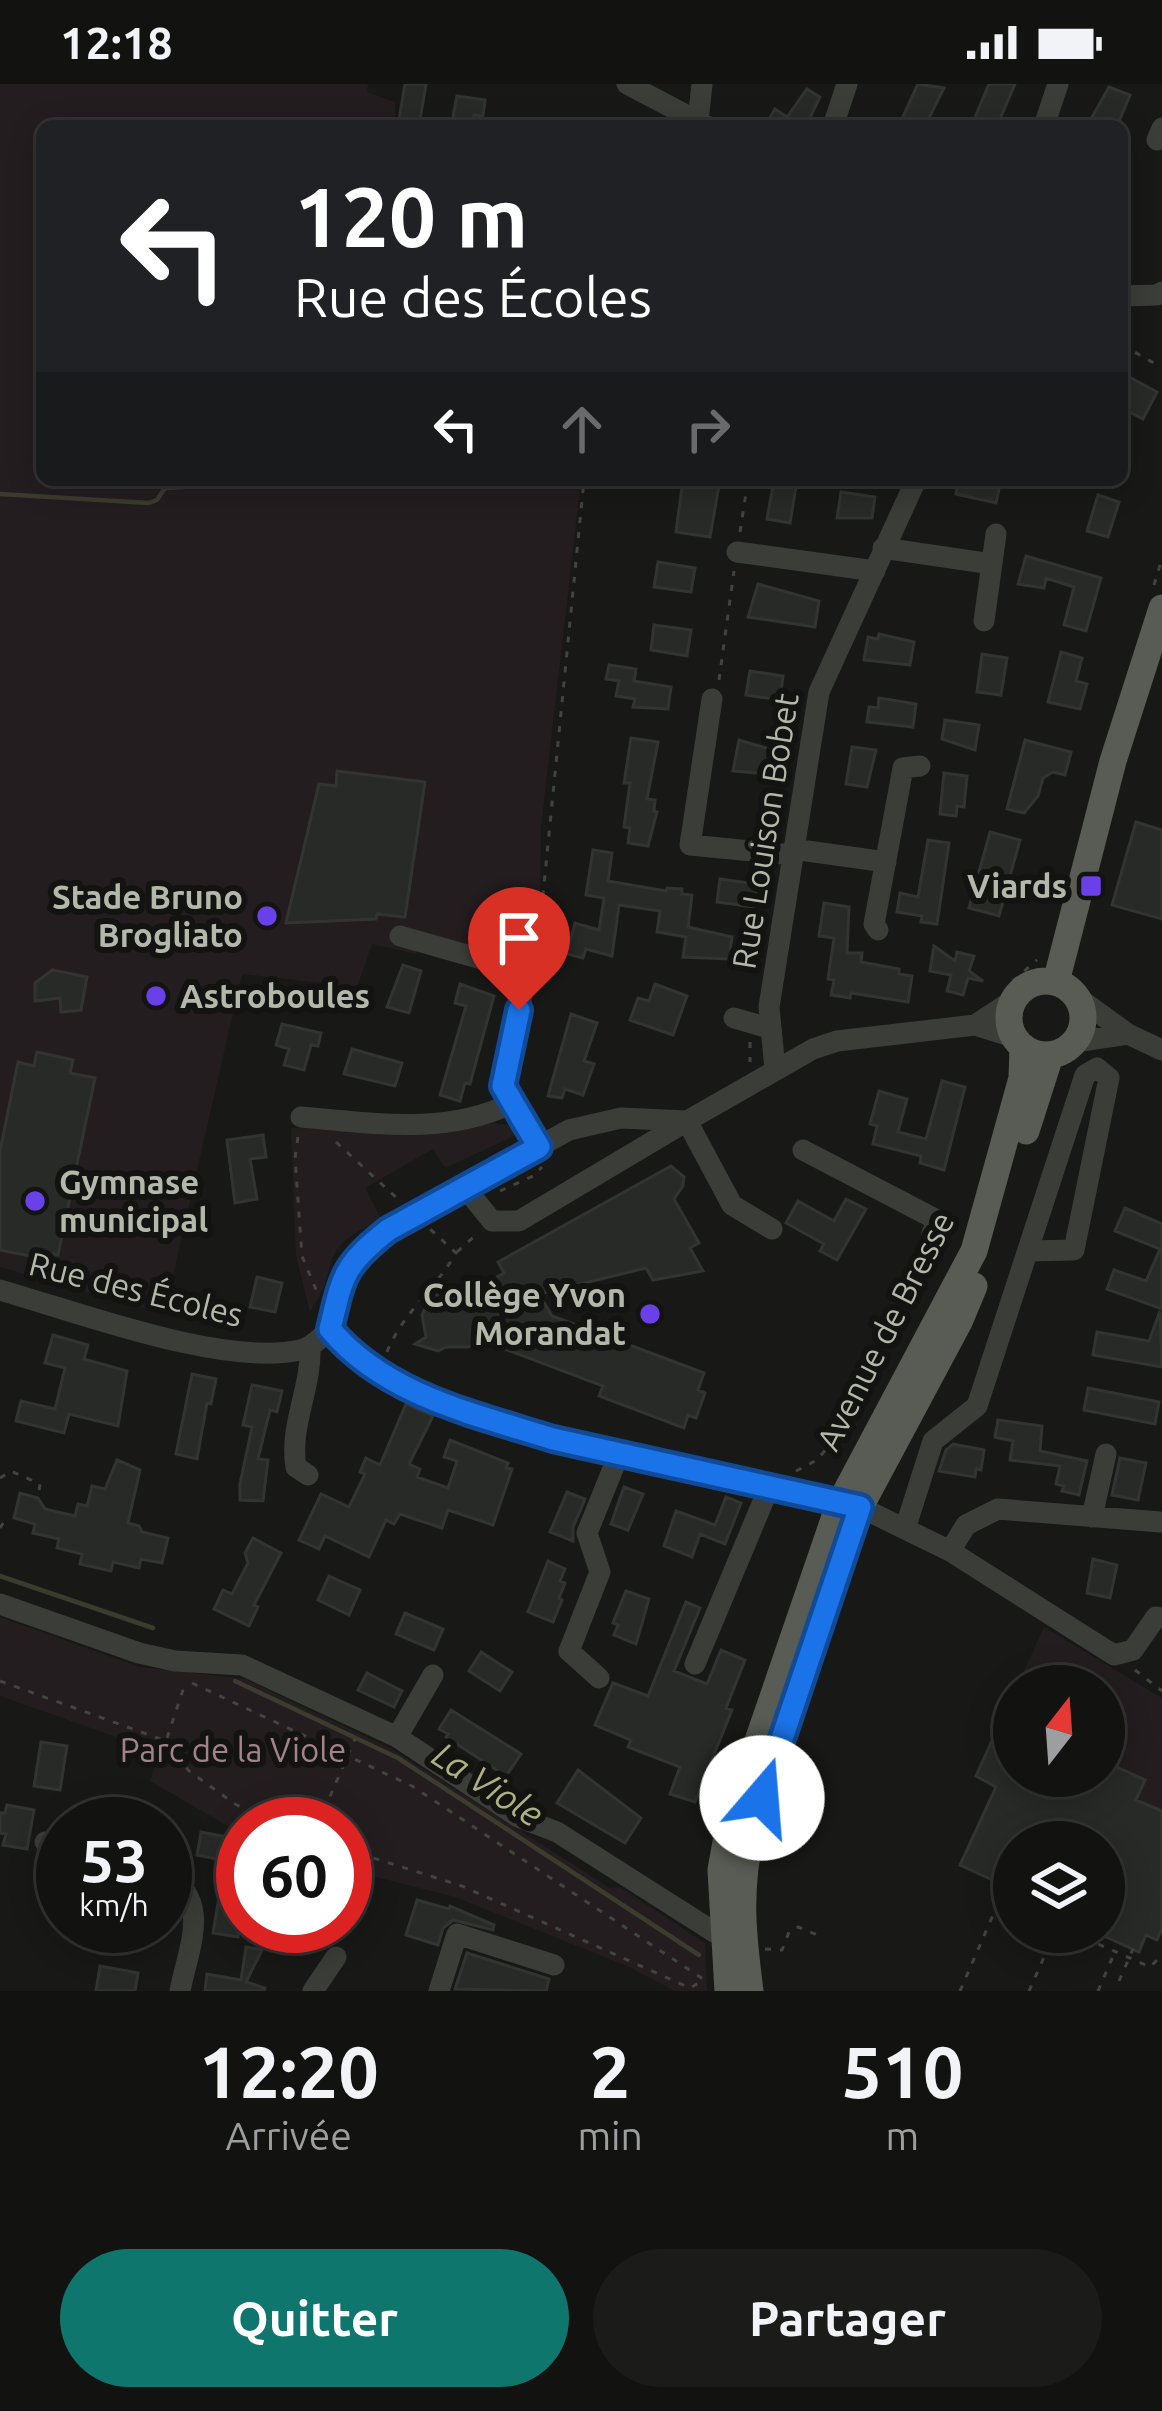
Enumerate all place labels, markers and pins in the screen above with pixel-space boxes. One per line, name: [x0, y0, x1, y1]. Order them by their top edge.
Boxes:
place label: Viards: [967, 867, 1067, 904]
marker: Viards: [1078, 873, 1104, 899]
place label: Stade Bruno Brogliato: [52, 878, 243, 953]
pin: [468, 887, 570, 1010]
marker: Stade Bruno Brogliato: [254, 903, 280, 929]
place label: Astroboules: [180, 977, 370, 1014]
marker: Astroboules: [143, 983, 169, 1009]
place label: Gymnase municipal: [59, 1163, 208, 1238]
marker: Gymnase municipal: [22, 1188, 48, 1214]
place label: Collège Yvon Morandat: [423, 1276, 626, 1351]
marker: Collège Yvon Morandat: [637, 1301, 663, 1327]

